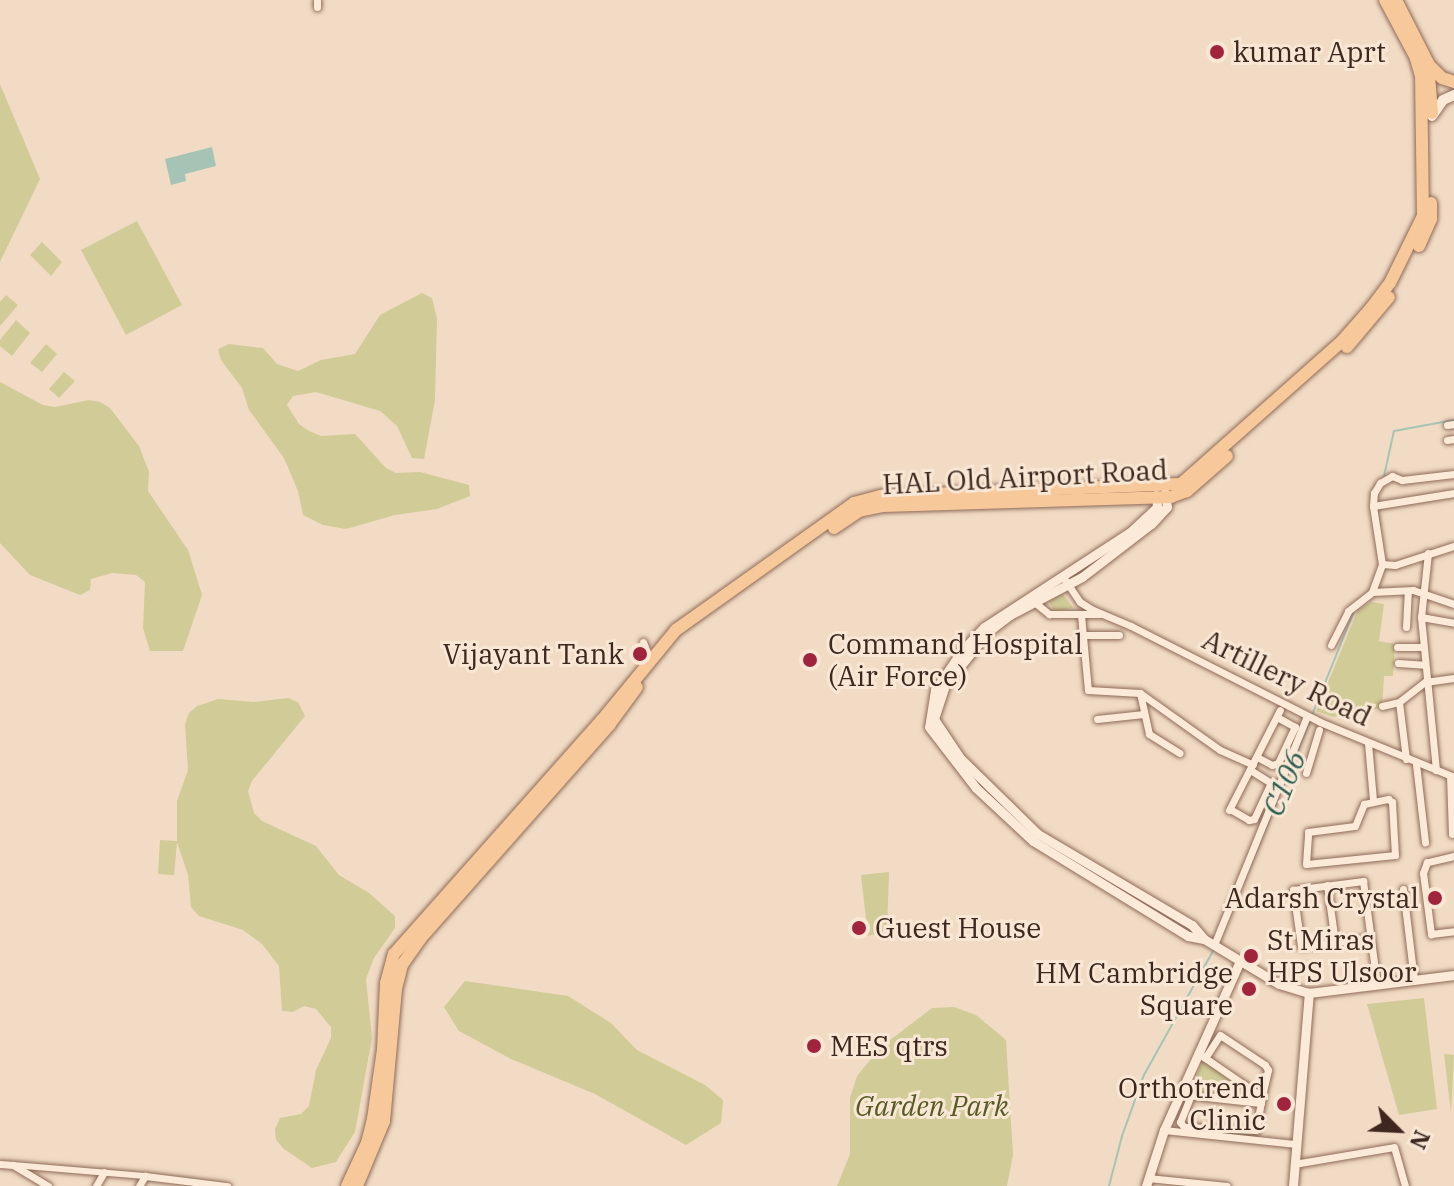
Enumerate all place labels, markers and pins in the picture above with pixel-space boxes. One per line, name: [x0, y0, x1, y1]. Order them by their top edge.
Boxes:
place label: kumar Aprt: [1233, 35, 1386, 69]
marker: kumar Aprt: [1208, 43, 1226, 61]
place label: Command Hospital (Air Force): [828, 627, 1083, 693]
place label: Vijayant Tank: [443, 637, 624, 671]
marker: Vijayant Tank: [631, 645, 649, 663]
marker: Command Hospital (Air Force): [799, 649, 821, 671]
place label: Adarsh Crystal: [1225, 881, 1419, 915]
marker: Adarsh Crystal: [1426, 889, 1444, 907]
place label: Guest House: [875, 911, 1041, 945]
marker: Guest House: [850, 919, 868, 937]
place label: St Miras HPS Ulsoor: [1267, 923, 1416, 989]
marker: St Miras HPS Ulsoor: [1242, 947, 1260, 965]
place label: HM Cambridge Square: [1035, 956, 1233, 1022]
marker: HM Cambridge Square: [1240, 980, 1258, 998]
place label: MES qtrs: [830, 1029, 948, 1063]
marker: MES qtrs: [805, 1037, 823, 1055]
place label: Orthotrend Clinic: [1118, 1071, 1266, 1137]
marker: Orthotrend Clinic: [1273, 1093, 1295, 1115]

